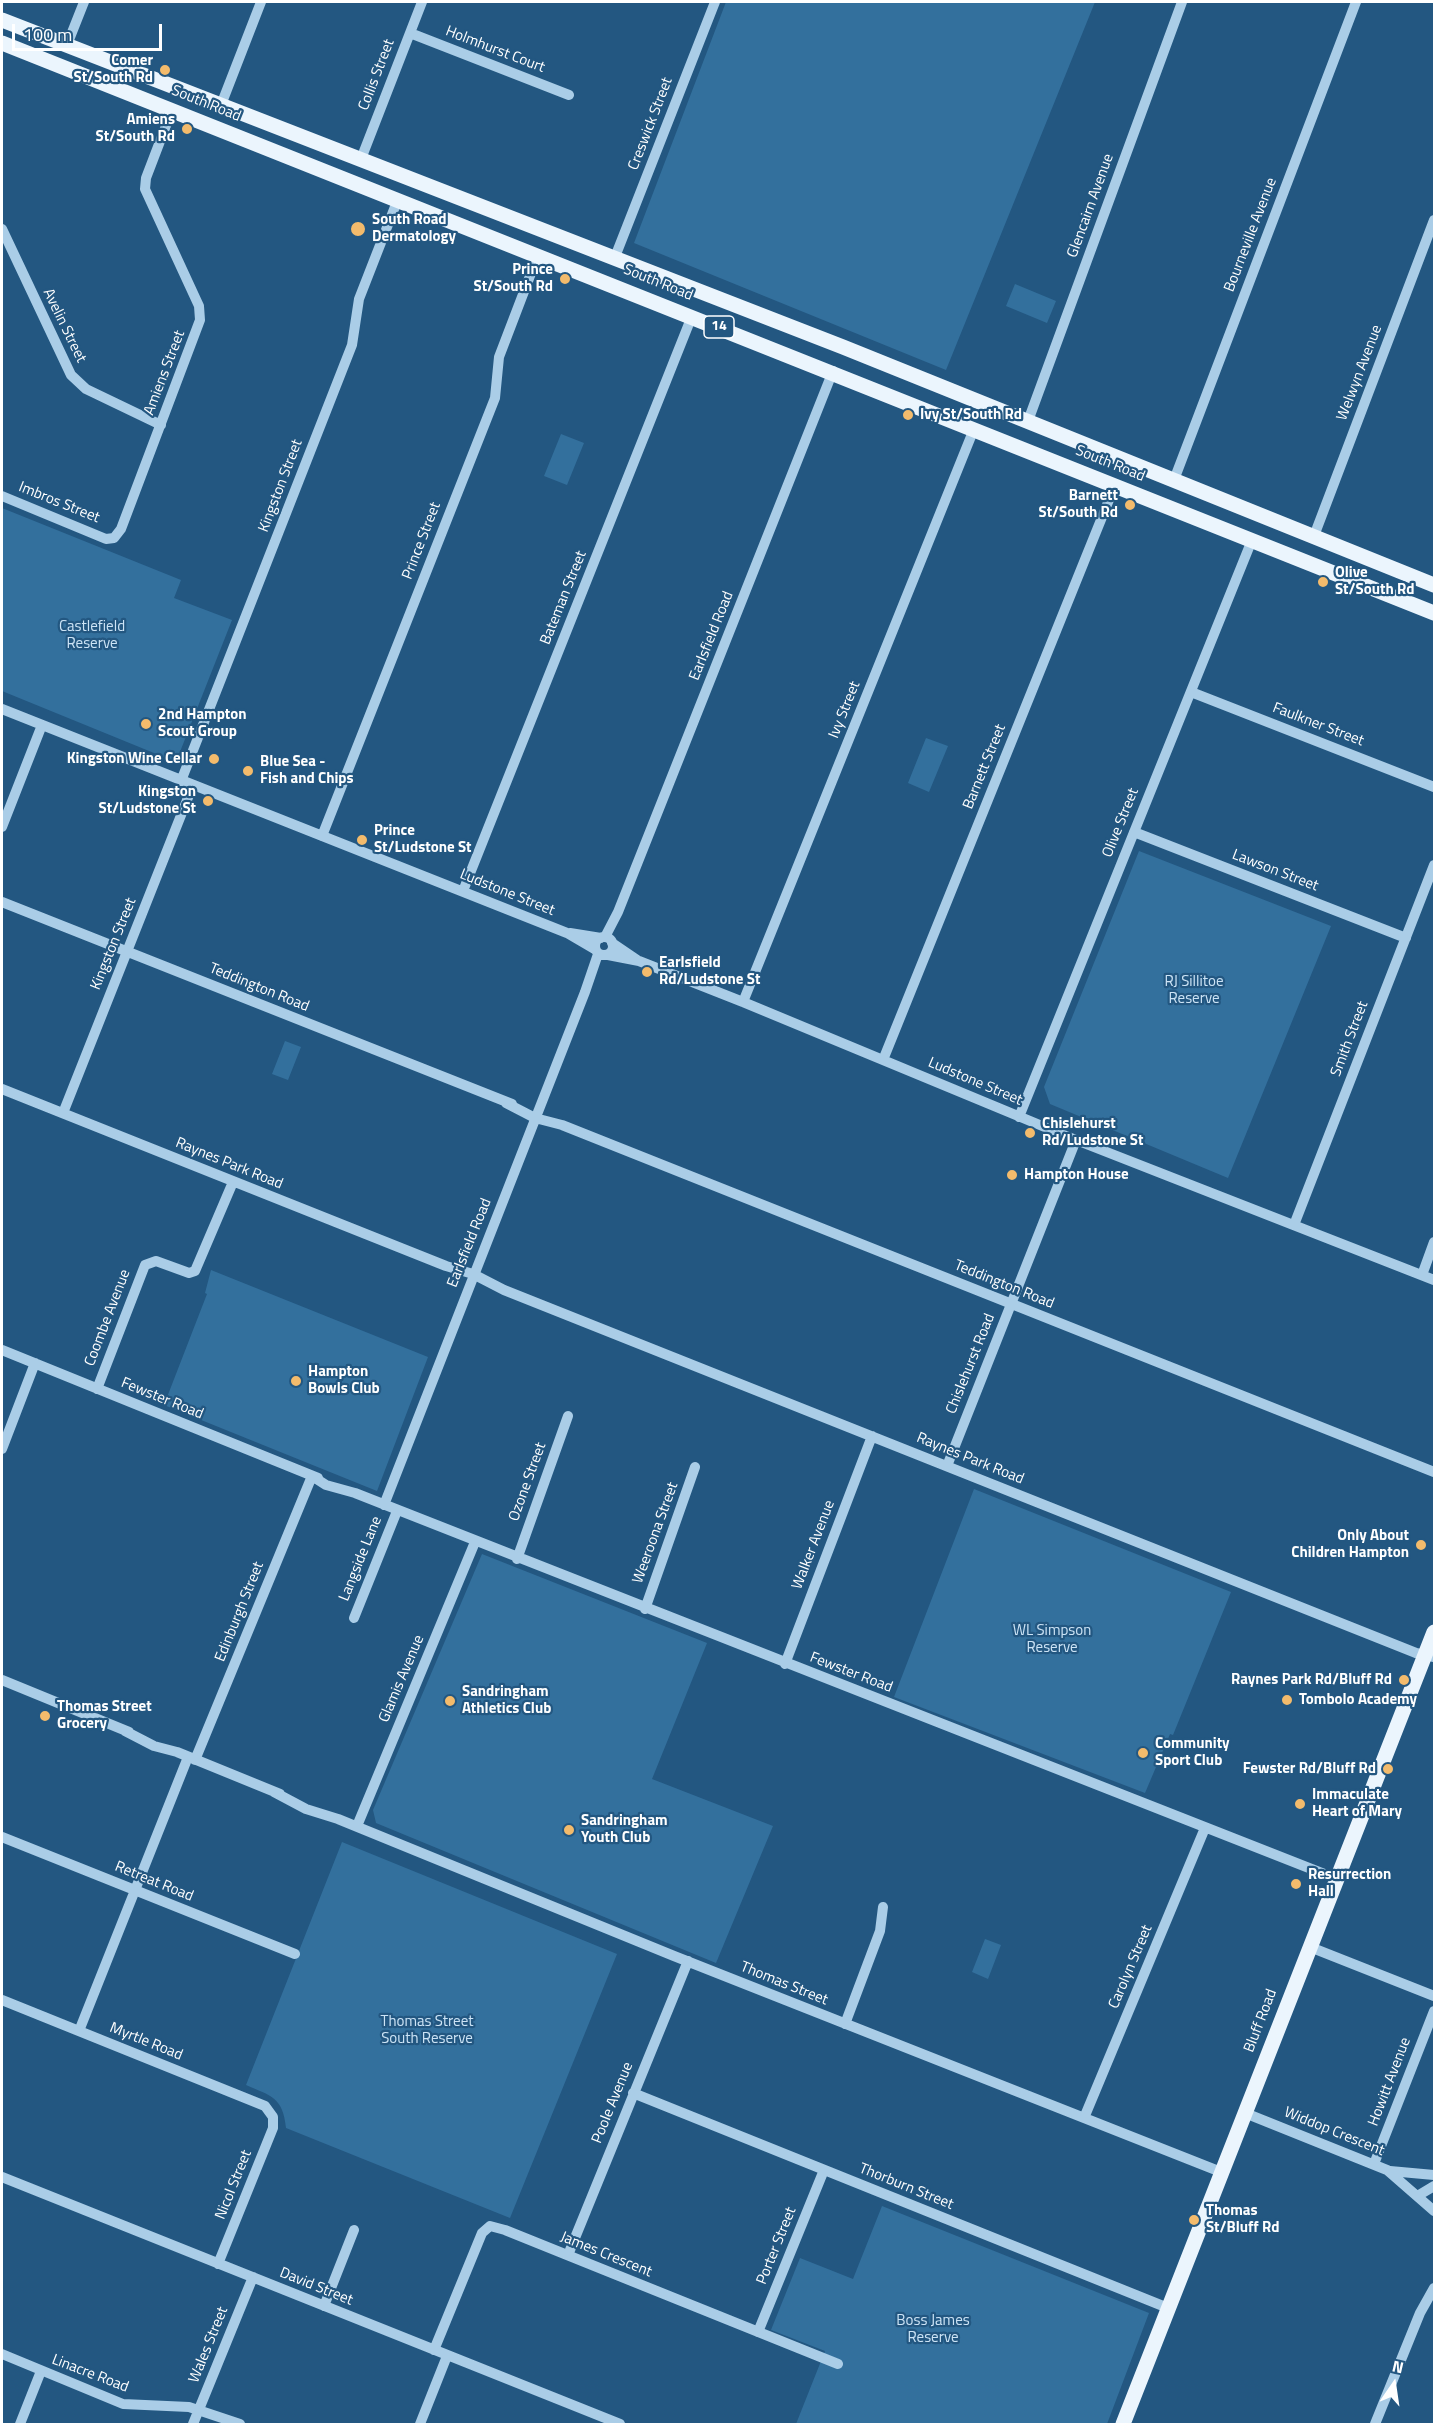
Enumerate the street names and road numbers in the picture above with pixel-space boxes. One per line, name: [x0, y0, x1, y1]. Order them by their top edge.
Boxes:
street label: Holmhurst Court: [443, 23, 547, 77]
street label: Collis Street: [355, 37, 399, 113]
street label: Creswick Street: [625, 75, 677, 173]
street label: South Road: [169, 82, 243, 126]
street label: Glencairn Avenue: [1064, 152, 1118, 260]
street label: Bourneville Avenue: [1221, 175, 1281, 295]
street label: South Road: [621, 261, 695, 305]
street label: Avelin Street: [38, 286, 90, 366]
road number: 14: [704, 316, 734, 338]
street label: Welwyn Avenue: [1334, 323, 1386, 423]
street label: Amiens Street: [141, 328, 189, 418]
street label: Kingston Street: [255, 437, 307, 535]
street label: South Road: [1073, 442, 1147, 486]
street label: Imbros Street: [16, 479, 102, 527]
street label: Prince Street: [399, 500, 445, 582]
street label: Bateman Street: [537, 548, 591, 648]
street label: Earlsfield Road: [686, 589, 738, 683]
street label: Ivy Street: [825, 679, 865, 741]
street label: Faulkner Street: [1270, 699, 1366, 751]
street label: Barnett Street: [960, 722, 1010, 812]
street label: Olive Street: [1099, 786, 1143, 860]
street label: Lawson Street: [1229, 846, 1321, 896]
street label: Ludstone Street: [457, 866, 557, 920]
street label: Kingston Street: [87, 895, 141, 993]
street label: Teddington Road: [206, 960, 312, 1016]
street label: Smith Street: [1327, 999, 1373, 1079]
street label: Ludstone Street: [925, 1054, 1025, 1110]
street label: Raynes Park Road: [173, 1134, 285, 1194]
street label: Earlsfield Road: [444, 1196, 496, 1290]
street label: Teddington Road: [951, 1257, 1057, 1313]
street label: Coombe Avenue: [81, 1267, 135, 1369]
street label: Chislehurst Road: [943, 1311, 999, 1417]
street label: Fewster Road: [118, 1374, 206, 1424]
street label: Raynes Park Road: [914, 1429, 1026, 1489]
street label: Ozone Street: [505, 1440, 551, 1524]
street label: Weeroona Street: [629, 1480, 683, 1586]
street label: Walker Avenue: [789, 1498, 839, 1592]
street label: Langside Lane: [336, 1514, 386, 1604]
street label: Edinburgh Street: [212, 1559, 268, 1665]
street label: Glamis Avenue: [375, 1633, 429, 1725]
street label: Fewster Road: [807, 1649, 895, 1697]
street label: Retreat Road: [112, 1858, 196, 1906]
street label: Carolyn Street: [1105, 1922, 1157, 2012]
street label: Thomas Street: [738, 1958, 830, 2010]
street label: Bluff Road: [1241, 1987, 1281, 2055]
street label: Myrtle Road: [107, 2019, 185, 2065]
street label: Howitt Avenue: [1365, 2035, 1415, 2129]
street label: Poole Avenue: [589, 2060, 637, 2146]
street label: Widdop Crescent: [1281, 2104, 1387, 2160]
street label: Nicol Street: [212, 2148, 256, 2222]
street label: Thorburn Street: [856, 2160, 956, 2214]
street label: Porter Street: [753, 2205, 801, 2287]
street label: James Crescent: [558, 2228, 654, 2282]
street label: David Street: [277, 2264, 355, 2310]
street label: Wales Street: [186, 2304, 232, 2386]
street label: Linacre Road: [49, 2351, 131, 2397]

